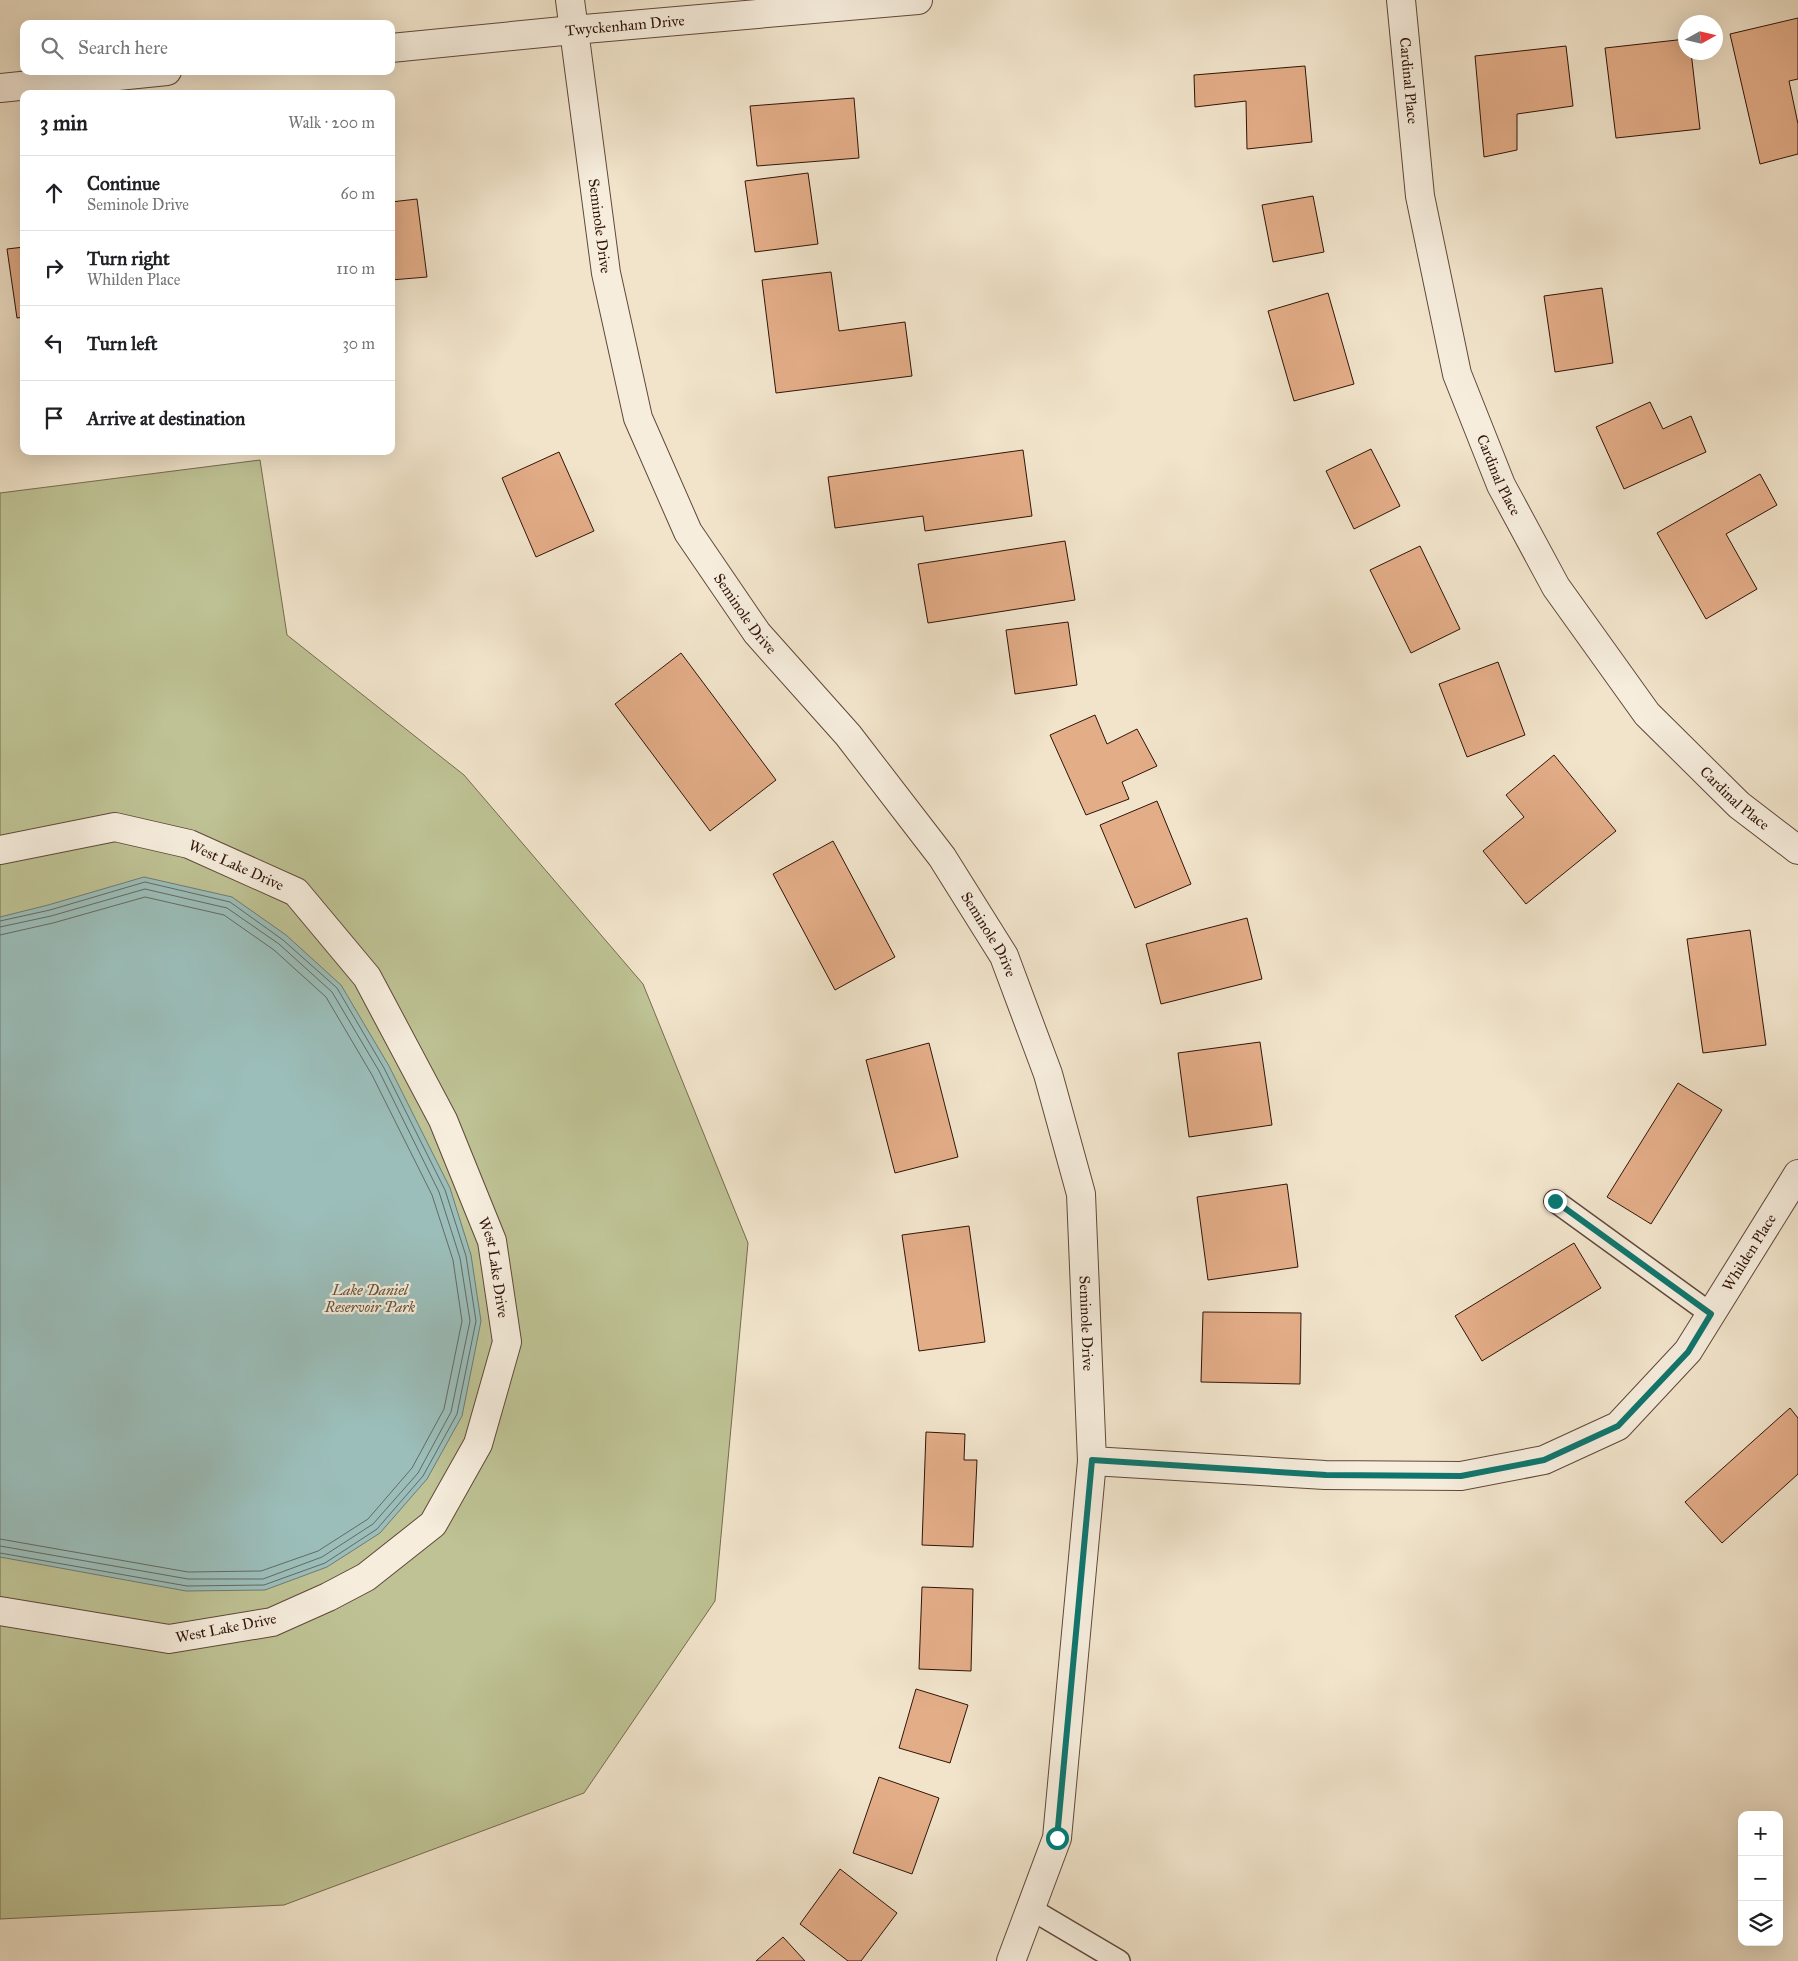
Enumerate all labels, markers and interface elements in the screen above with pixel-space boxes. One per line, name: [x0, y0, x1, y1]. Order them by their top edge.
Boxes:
street label: Twyckenham Drive: [564, 11, 685, 40]
north arrow: [1678, 15, 1723, 60]
search box: [20, 20, 395, 75]
icon: search: [38, 34, 66, 62]
text: Search here: [78, 36, 168, 59]
street label: Cardinal Place: [1396, 36, 1422, 125]
text: 3 min: [40, 110, 88, 136]
text: Walk · 200 m: [288, 113, 375, 132]
text: Continue: [87, 172, 160, 195]
street label: Seminole Drive: [585, 177, 615, 275]
icon: ahead: [40, 179, 68, 207]
text: 60 m: [341, 184, 375, 203]
text: Seminole Drive: [87, 195, 189, 214]
text: Turn right: [87, 247, 170, 270]
icon: right: [40, 254, 68, 282]
text: 110 m: [336, 259, 375, 278]
text: Whilden Place: [87, 270, 180, 289]
icon: left: [40, 329, 68, 357]
text: Turn left: [87, 332, 157, 355]
text: 30 m: [342, 334, 375, 353]
icon: arrive: [40, 404, 68, 432]
text: Arrive at destination: [87, 407, 245, 430]
street label: Cardinal Place: [1473, 432, 1525, 519]
street label: Seminole Drive: [710, 570, 780, 658]
street label: Cardinal Place: [1696, 763, 1773, 834]
street label: West Lake Drive: [186, 836, 287, 894]
street label: Seminole Drive: [957, 889, 1020, 979]
route end: [1544, 1190, 1567, 1213]
street label: Whilden Place: [1718, 1211, 1780, 1294]
street label: West Lake Drive: [474, 1215, 512, 1319]
street label: Seminole Drive: [1075, 1275, 1097, 1371]
park label: Lake Daniel Reservoir Park: [324, 1281, 416, 1316]
street label: West Lake Drive: [174, 1609, 278, 1647]
map controls: [1738, 1811, 1783, 1946]
button: +: [1738, 1811, 1783, 1856]
route start: [1046, 1827, 1069, 1850]
button: −: [1738, 1856, 1783, 1901]
button: layers: [1738, 1901, 1783, 1946]

